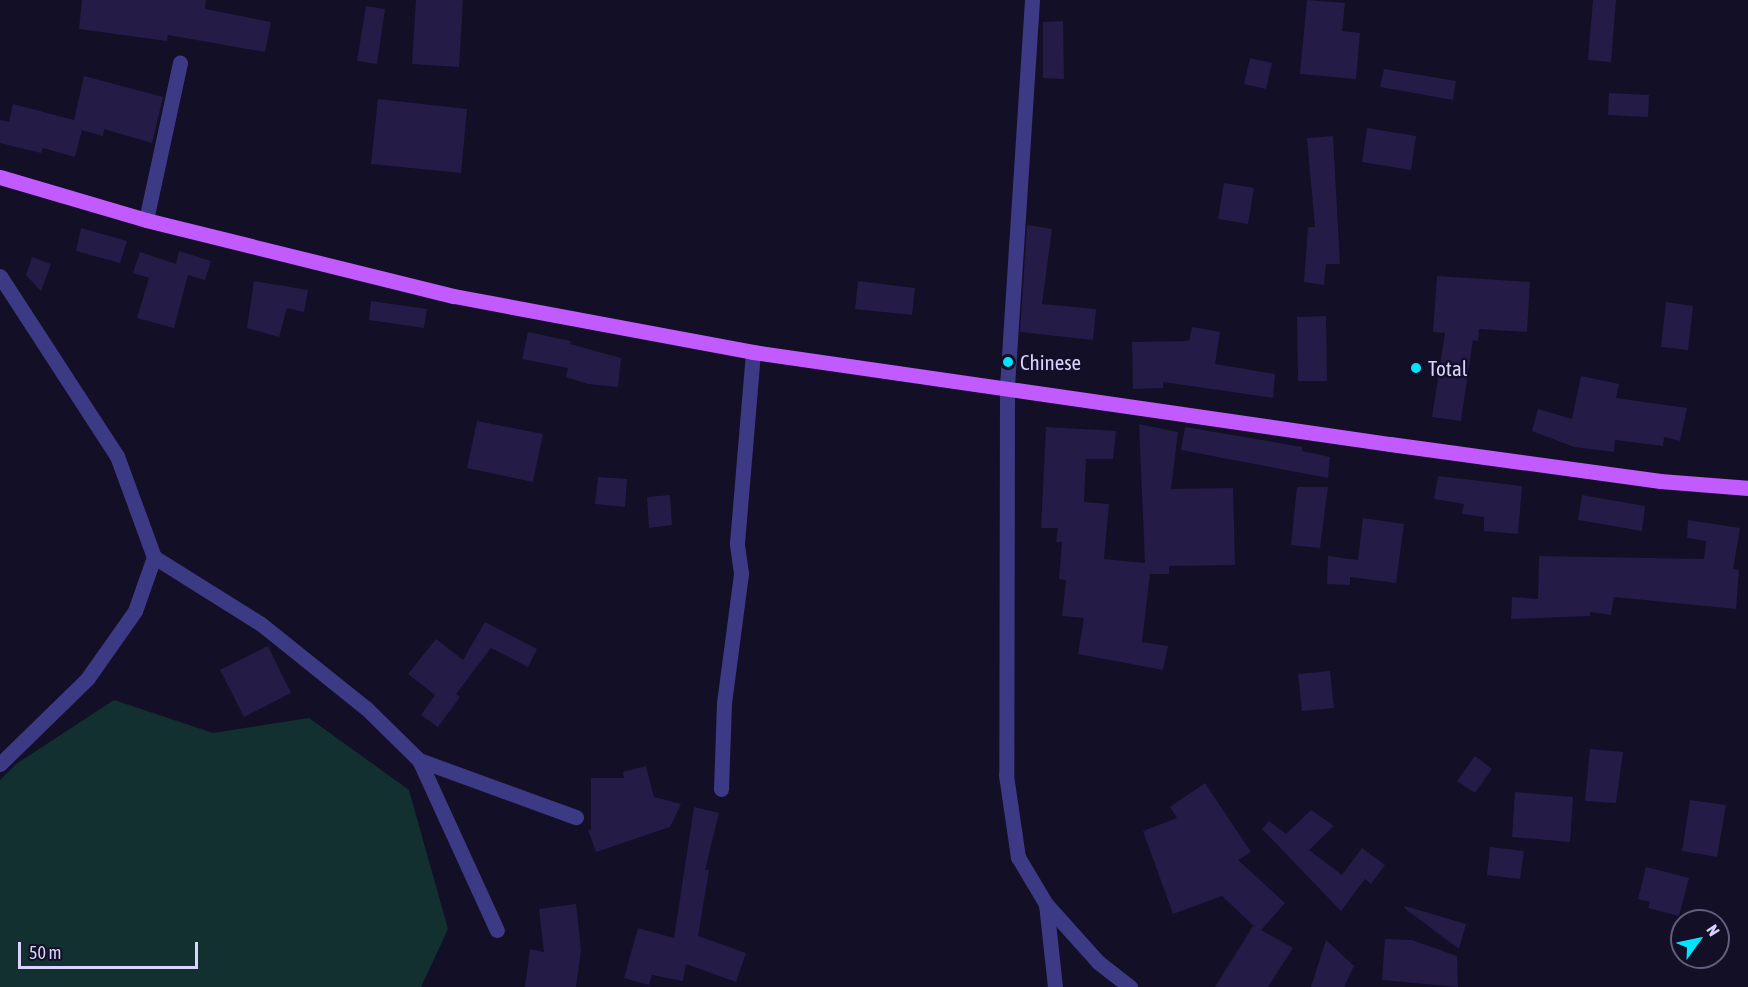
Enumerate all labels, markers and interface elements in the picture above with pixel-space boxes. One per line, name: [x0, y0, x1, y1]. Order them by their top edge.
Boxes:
place label: Chinese: [1020, 349, 1081, 375]
marker: Chinese: [1001, 355, 1015, 369]
place label: Total: [1428, 355, 1467, 381]
marker: Total: [1409, 361, 1423, 375]
north arrow: [1670, 909, 1730, 969]
text: N: [1703, 921, 1724, 939]
scale bar: [21, 930, 201, 968]
text: 50 m: [29, 942, 61, 963]

